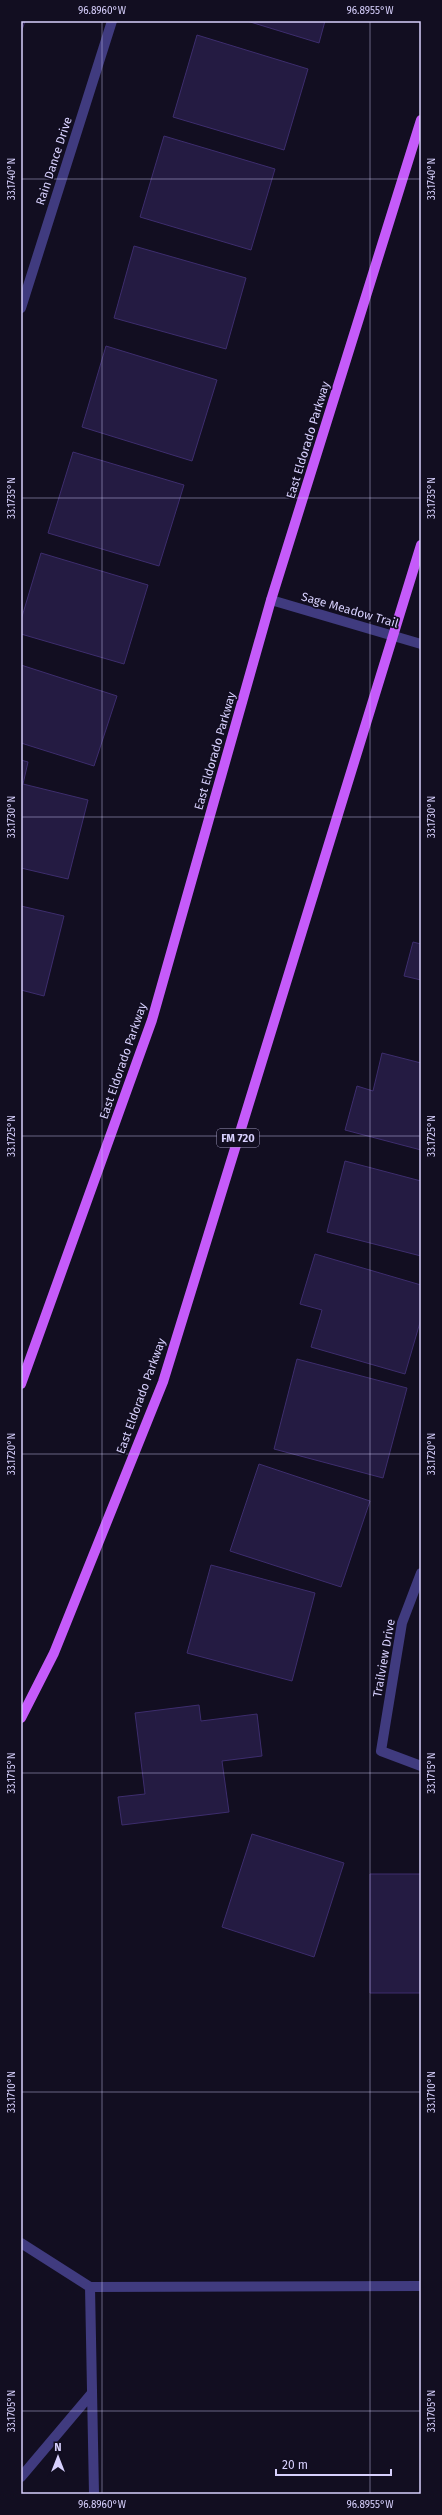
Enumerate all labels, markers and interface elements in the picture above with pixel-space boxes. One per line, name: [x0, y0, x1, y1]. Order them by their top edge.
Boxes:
text: 96.8960°W: [78, 5, 127, 17]
text: 96.8955°W: [347, 5, 394, 17]
street label: Rain Dance Drive: [33, 115, 75, 207]
text: 33.1740°N: [6, 158, 18, 200]
text: 33.1740°N: [426, 158, 438, 200]
street label: East Eldorado Parkway: [283, 379, 333, 500]
text: 33.1735°N: [6, 477, 18, 519]
text: 33.1735°N: [426, 477, 438, 519]
street label: Sage Meadow Trail: [300, 589, 401, 631]
street label: East Eldorado Parkway: [191, 690, 239, 812]
text: 33.1730°N: [6, 796, 18, 838]
text: 33.1730°N: [426, 796, 438, 838]
street label: East Eldorado Parkway: [96, 1001, 150, 1121]
text: 33.1725°N: [6, 1115, 18, 1157]
text: 33.1725°N: [426, 1115, 438, 1157]
road number: FM 720: [217, 1129, 259, 1147]
street label: East Eldorado Parkway: [114, 1336, 169, 1456]
text: 33.1720°N: [6, 1433, 18, 1475]
text: 33.1720°N: [426, 1433, 438, 1475]
street label: Trailview Drive: [370, 1618, 398, 1698]
text: 33.1715°N: [6, 1752, 18, 1794]
text: 33.1715°N: [426, 1752, 438, 1794]
text: 33.1710°N: [6, 2071, 18, 2113]
text: 33.1710°N: [426, 2071, 438, 2113]
text: 33.1705°N: [6, 2390, 18, 2432]
text: 33.1705°N: [426, 2390, 438, 2432]
north arrow: [38, 2437, 78, 2477]
text: N: [54, 2441, 62, 2454]
scale bar: [276, 2451, 391, 2477]
text: 20 m: [282, 2458, 308, 2472]
text: 96.8960°W: [78, 2499, 127, 2511]
text: 96.8955°W: [347, 2499, 394, 2511]

